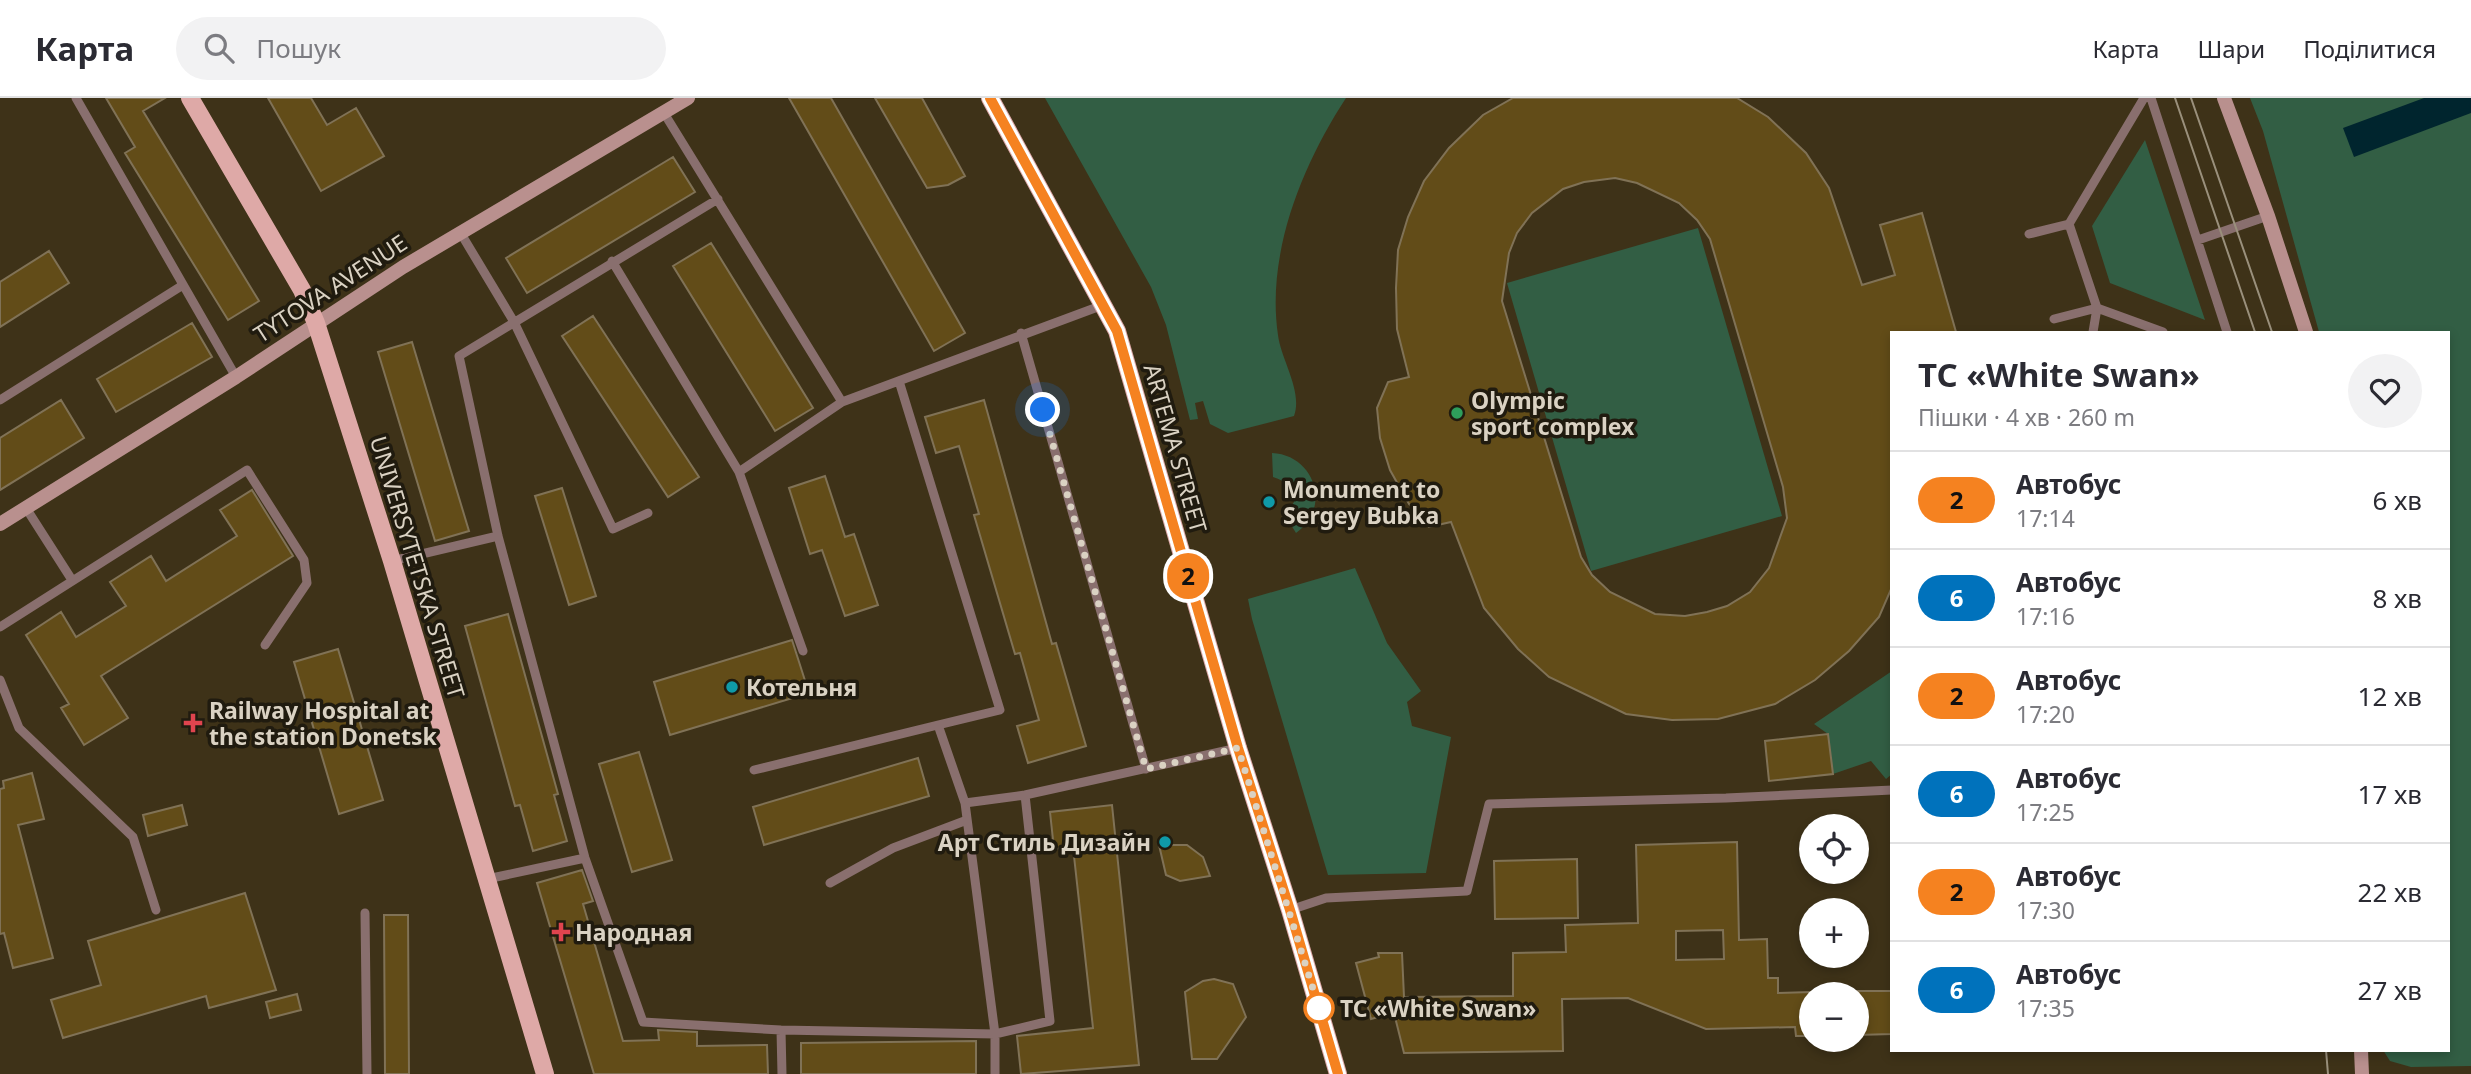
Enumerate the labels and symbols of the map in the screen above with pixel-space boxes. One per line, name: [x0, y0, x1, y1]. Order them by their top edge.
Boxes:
street label: TYTOVA AVENUE: [247, 226, 413, 350]
street label: ARTEMA STREET: [1137, 360, 1215, 536]
place label: Olympic sport complex: [1471, 384, 1635, 442]
your location: [1025, 392, 1060, 427]
marker: Olympic sport complex: [1449, 405, 1465, 421]
street label: UNIVERSYTETSKA STREET: [363, 432, 473, 702]
place label: Monument to Sergey Bubka: [1283, 473, 1440, 531]
marker: Monument to Sergey Bubka: [1261, 494, 1277, 510]
line badge: 2: [1165, 553, 1211, 599]
place label: Котельня: [746, 671, 857, 703]
marker: Котельня: [724, 679, 740, 695]
place label: Railway Hospital at the station Donetsk: [209, 694, 438, 752]
marker: Railway Hospital at the station Donetsk: [183, 713, 203, 733]
place label: Арт Стиль Дизайн: [938, 826, 1151, 858]
marker: Арт Стиль Дизайн: [1157, 834, 1173, 850]
place label: Народная: [575, 916, 692, 948]
marker: Народная: [553, 924, 569, 940]
place label: TC «White Swan»: [1340, 992, 1536, 1024]
marker: TC «White Swan»: [1304, 993, 1334, 1023]

